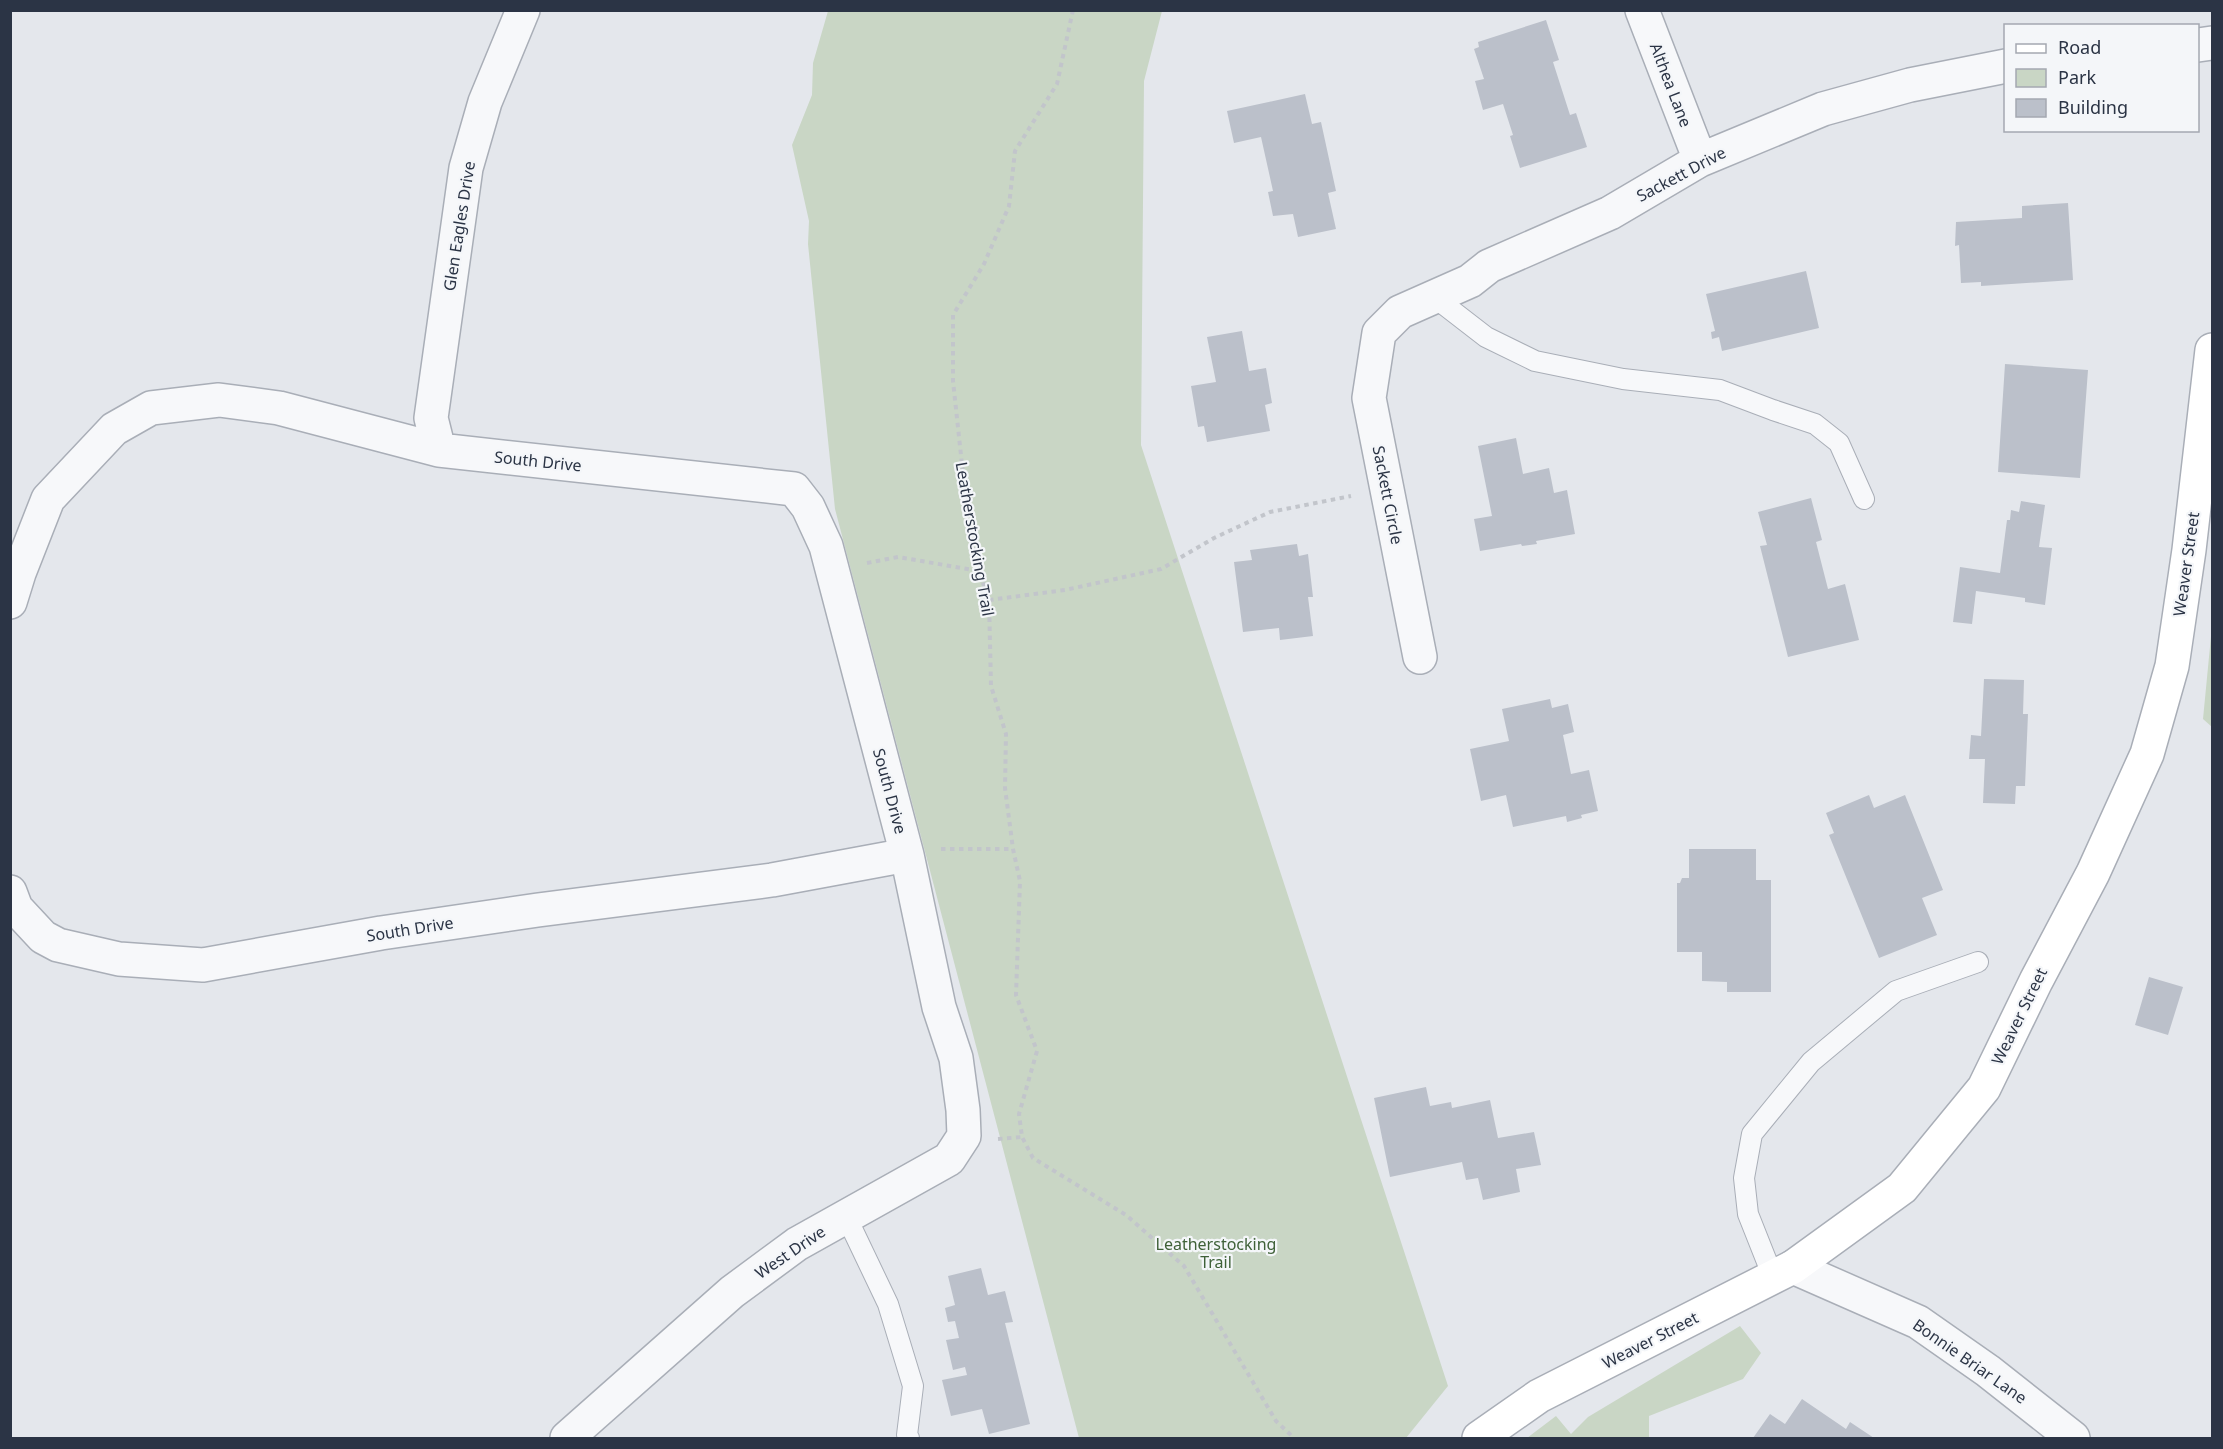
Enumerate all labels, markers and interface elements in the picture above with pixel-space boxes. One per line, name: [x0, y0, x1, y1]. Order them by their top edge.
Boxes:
legend: [2004, 24, 2199, 132]
text: Road: [2058, 35, 2101, 59]
street label: Althea Lane: [1645, 40, 1697, 130]
text: Park: [2058, 65, 2096, 89]
text: Building: [2058, 95, 2128, 119]
street label: Sackett Drive: [1632, 141, 1730, 207]
street label: Glen Eagles Drive: [438, 160, 480, 292]
street label: Sackett Circle: [1368, 444, 1408, 546]
street label: South Drive: [493, 445, 583, 477]
street label: Leatherstocking Trail: [951, 460, 999, 618]
street label: Weaver Street: [2168, 510, 2204, 618]
street label: South Drive: [868, 746, 912, 836]
street label: South Drive: [365, 911, 455, 947]
street label: Weaver Street: [1986, 964, 2052, 1068]
street label: West Drive: [750, 1220, 830, 1284]
park label: Leatherstocking Trail: [1156, 1233, 1276, 1273]
street label: Weaver Street: [1598, 1306, 1702, 1374]
street label: Bonnie Briar Lane: [1909, 1313, 2031, 1409]

